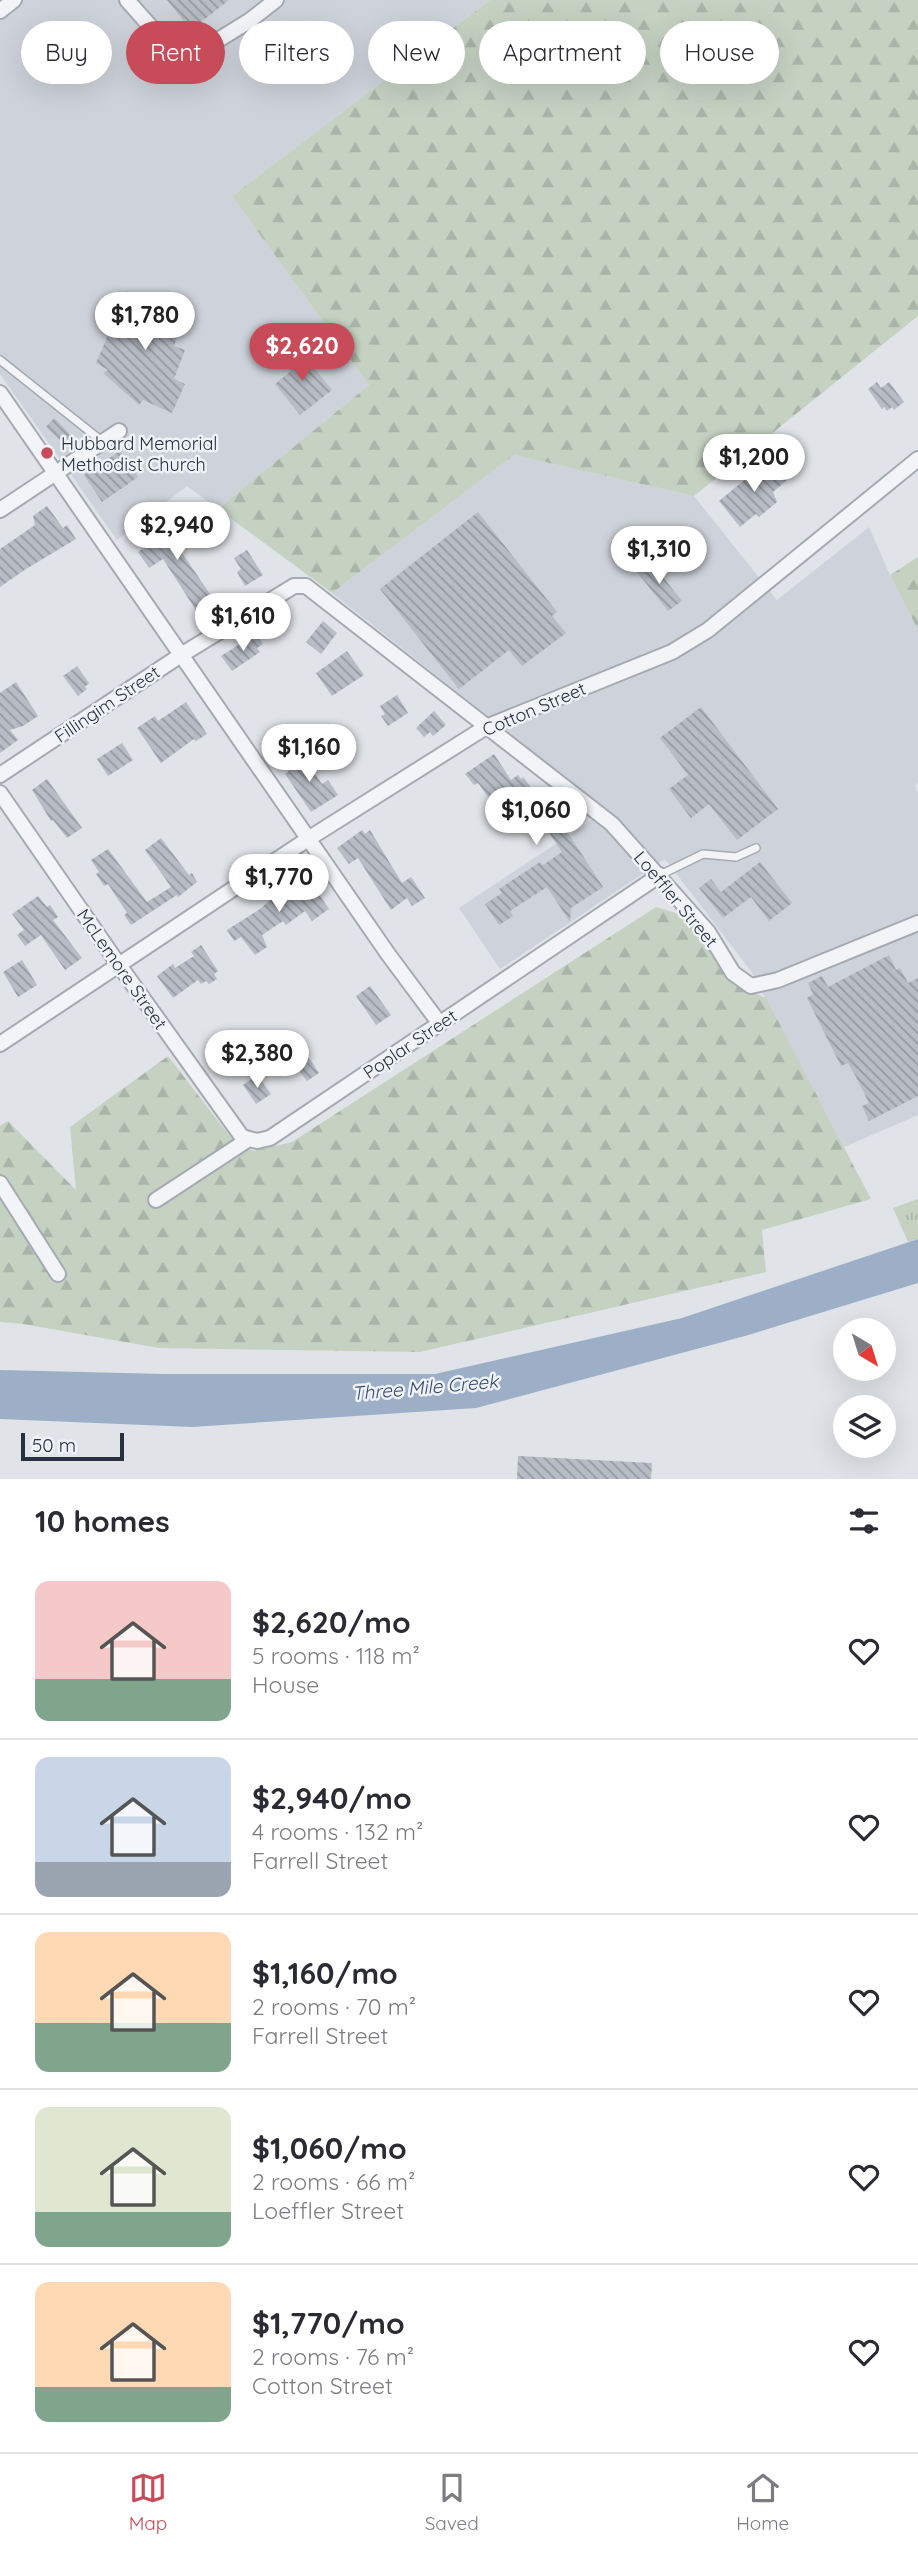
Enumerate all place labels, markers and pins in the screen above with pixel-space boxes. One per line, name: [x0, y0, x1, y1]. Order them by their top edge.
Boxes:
pin: $1,780: [88, 292, 202, 352]
pin: $2,620: [245, 324, 359, 383]
place label: Hubbard Memorial Methodist Church: [61, 432, 217, 476]
pin: $1,200: [697, 434, 811, 494]
marker: Hubbard Memorial Methodist Church: [39, 445, 55, 461]
pin: $2,940: [120, 503, 234, 562]
pin: $1,310: [602, 526, 716, 586]
pin: $1,610: [186, 594, 300, 653]
pin: $1,160: [252, 724, 366, 784]
pin: $1,060: [479, 788, 593, 847]
pin: $1,770: [222, 855, 336, 914]
pin: $2,380: [200, 1030, 314, 1090]

